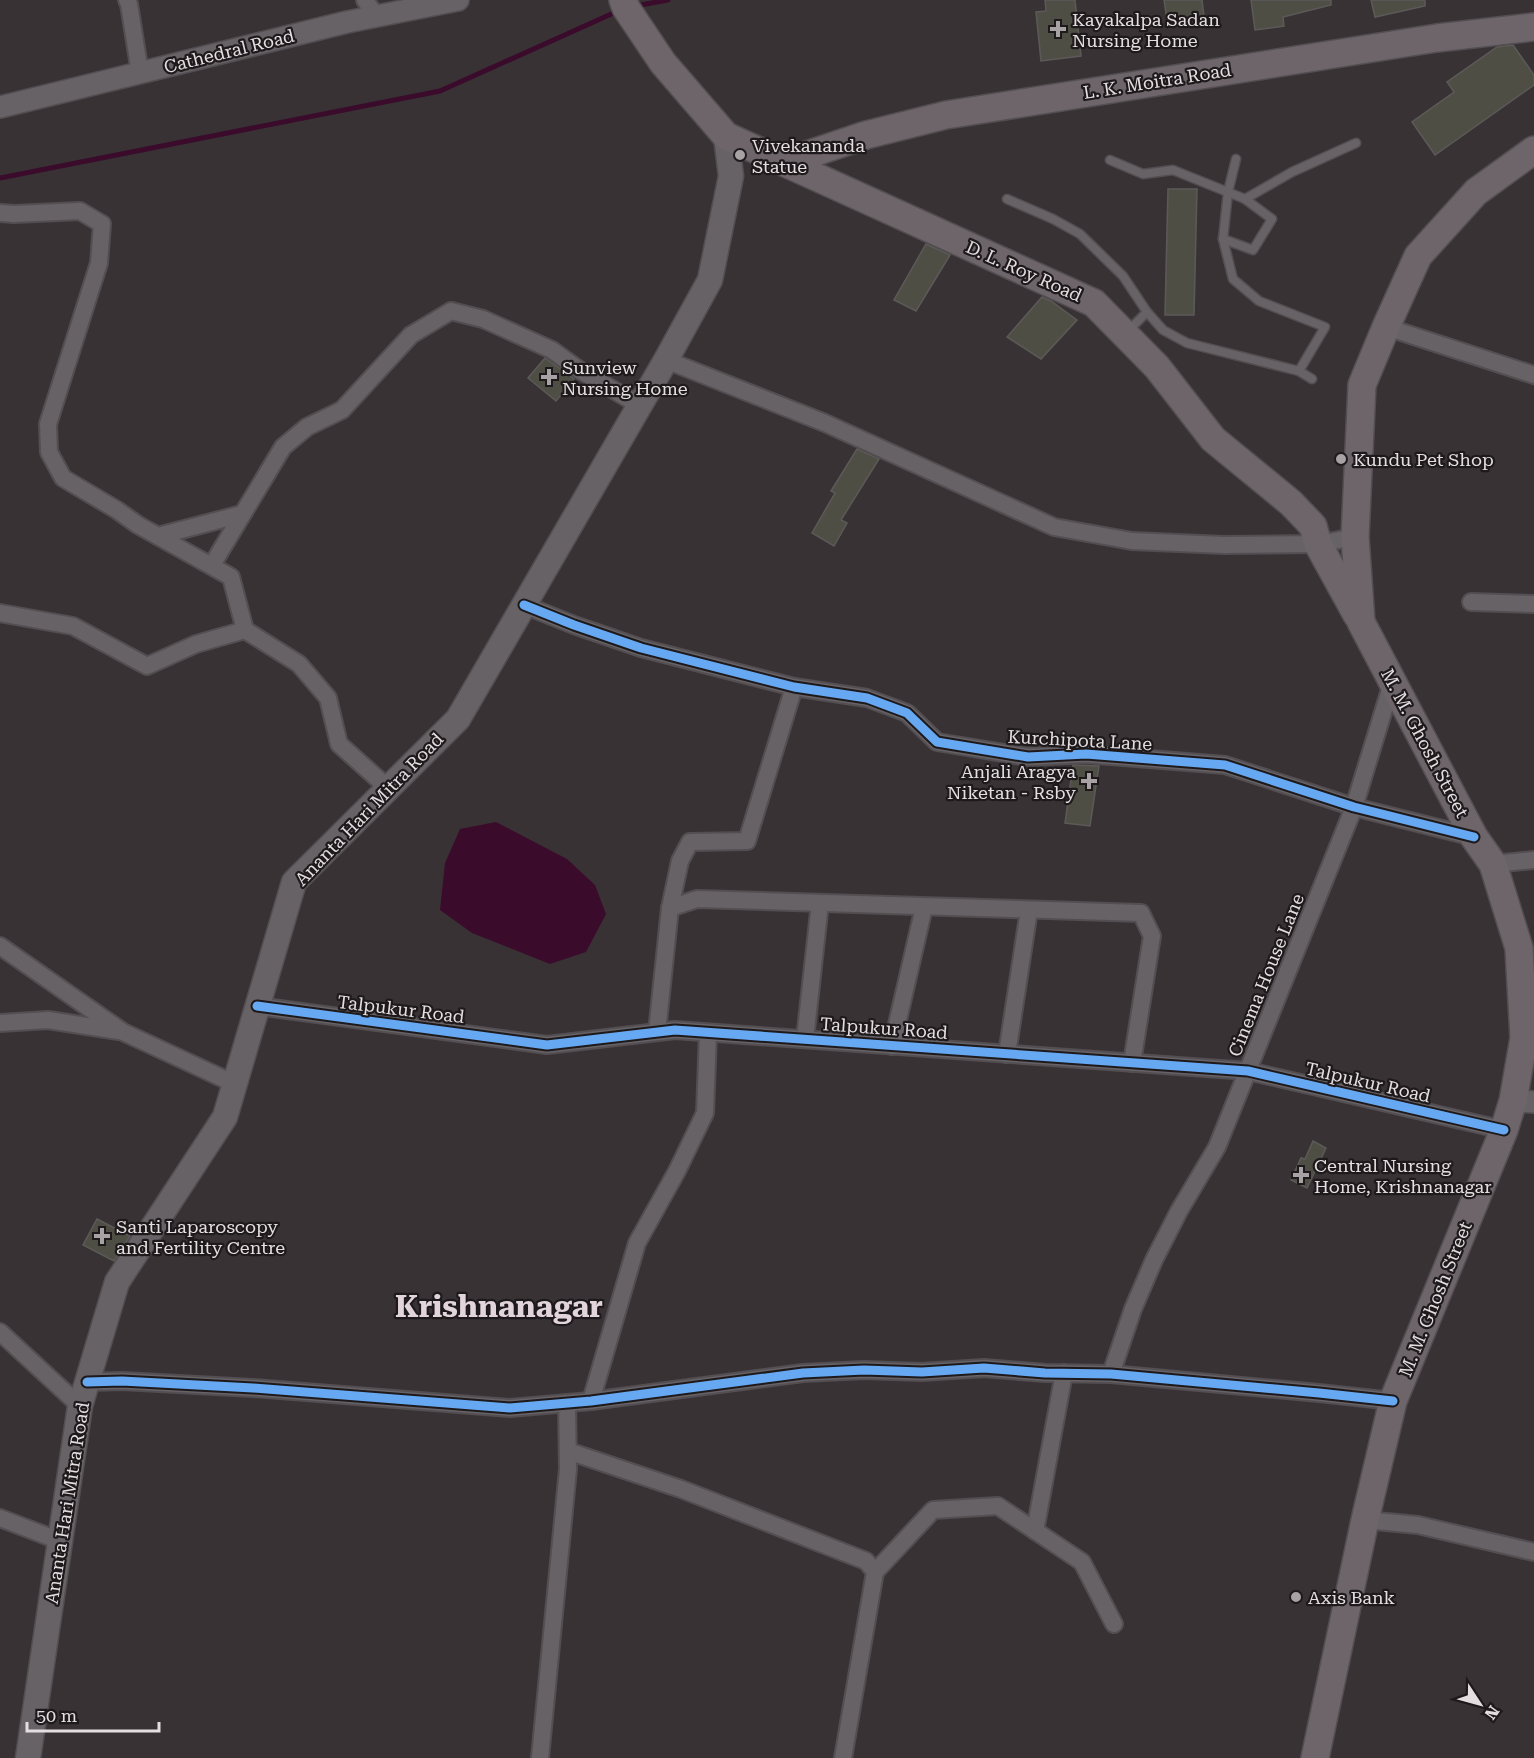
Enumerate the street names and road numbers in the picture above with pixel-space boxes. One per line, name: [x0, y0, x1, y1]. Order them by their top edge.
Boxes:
street label: Cathedral Road: [162, 25, 297, 77]
street label: L. K. Moitra Road: [1082, 59, 1233, 103]
street label: D. L. Roy Road: [963, 236, 1086, 306]
street label: M. M. Ghosh Street: [1377, 665, 1473, 821]
street label: Kurchipota Lane: [1007, 726, 1153, 754]
street label: Ananta Hari Mitra Road: [291, 728, 448, 890]
street label: Cinema House Lane: [1224, 890, 1308, 1059]
street label: Talpukur Road: [336, 991, 466, 1027]
street label: Talpukur Road: [820, 1013, 949, 1043]
street label: Talpukur Road: [1303, 1057, 1433, 1107]
street label: M. M. Ghosh Street: [1394, 1218, 1476, 1380]
street label: Ananta Hari Mitra Road: [41, 1400, 93, 1605]

